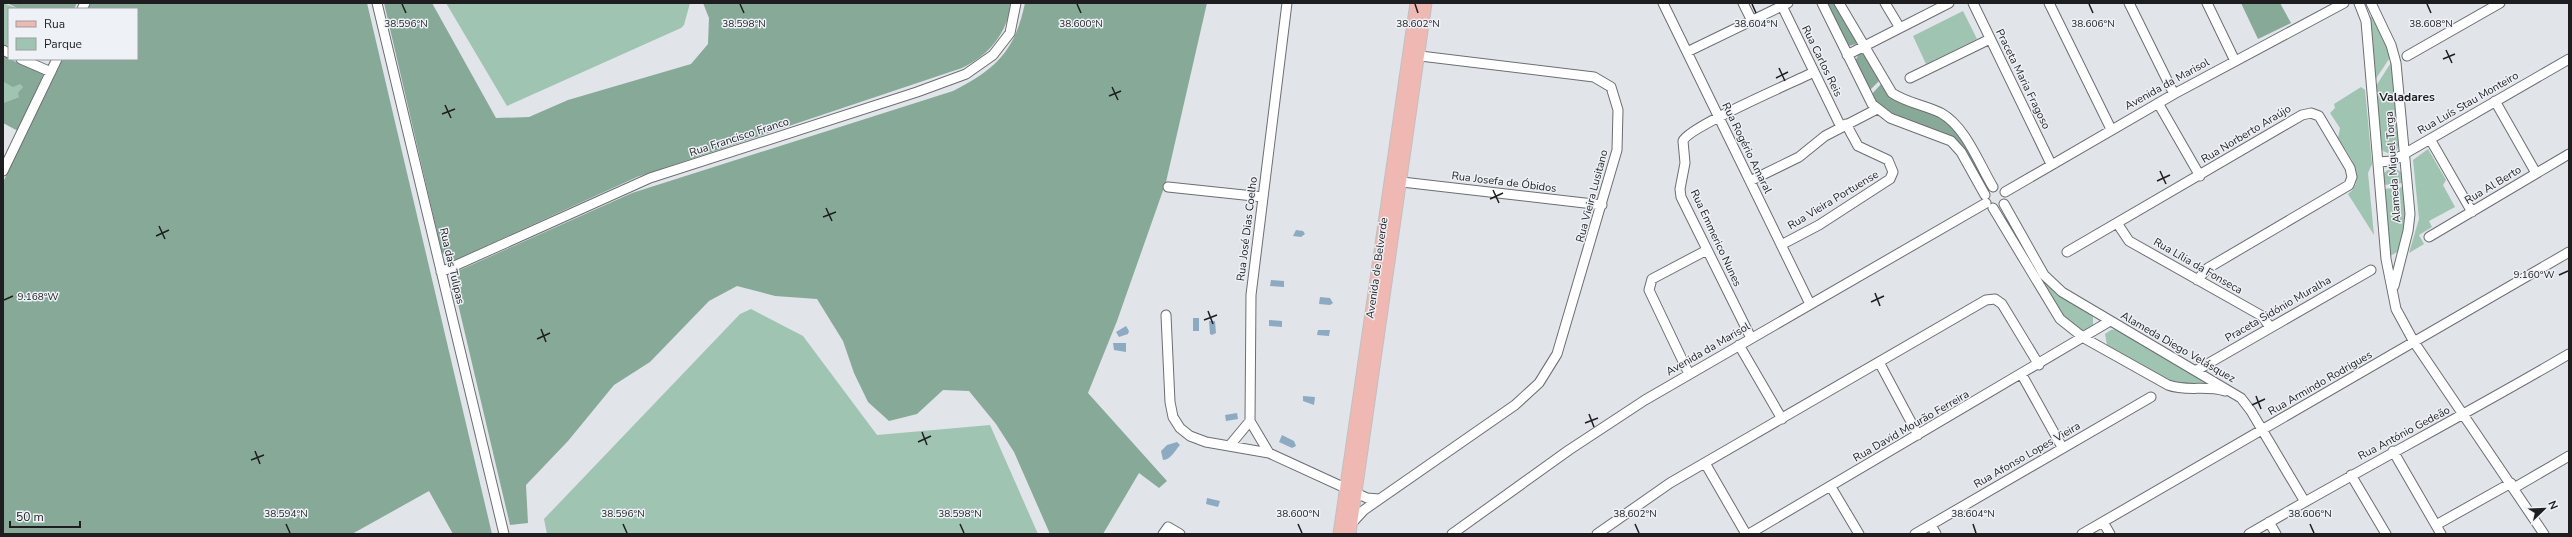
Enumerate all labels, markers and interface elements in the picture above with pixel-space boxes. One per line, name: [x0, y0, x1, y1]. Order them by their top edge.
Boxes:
legend: [8, 8, 138, 60]
text: Rua: [44, 16, 65, 32]
text: 38.596°N: [384, 17, 428, 31]
text: 38.598°N: [722, 17, 766, 31]
text: 38.600°N: [1059, 17, 1103, 31]
text: 38.602°N: [1396, 17, 1440, 31]
text: 38.604°N: [1734, 17, 1778, 31]
text: 38.606°N: [2071, 17, 2115, 31]
text: 38.608°N: [2409, 17, 2453, 31]
street label: Rua Carlos Reis: [1798, 23, 1846, 99]
street label: Praceta Maria Fragoso: [1992, 26, 2054, 132]
text: Parque: [44, 36, 82, 52]
street label: Avenida da Marisol: [2122, 54, 2213, 113]
street label: Rua Luís Stau Monteiro: [2415, 68, 2521, 138]
district label: Valadares: [2378, 89, 2435, 105]
street label: Rua Rogério Amaral: [1718, 100, 1776, 197]
street label: Rua Norberto Araújo: [2198, 101, 2294, 167]
street label: Alameda Miguel Torga: [2382, 110, 2404, 223]
street label: Rua Francisco Franco: [687, 114, 791, 160]
street label: Rua Vieira Lusitano: [1572, 148, 1612, 244]
street label: Rua Al Berto: [2462, 162, 2524, 208]
street label: Rua Josefa de Óbidos: [1451, 167, 1557, 196]
street label: Rua Vieira Portuense: [1785, 167, 1881, 233]
street label: Rua José Dias Coelho: [1233, 176, 1261, 282]
street label: Rua Emmerico Nunes: [1687, 187, 1745, 289]
street label: Avenida de Belverde: [1362, 216, 1392, 320]
street label: Rua das Tulipas: [436, 226, 468, 306]
street label: Rua Lília da Fonseca: [2151, 234, 2245, 298]
text: 9.160°W: [2513, 268, 2555, 282]
street label: Praceta Sidónio Muralha: [2222, 272, 2334, 346]
text: 9.168°W: [17, 290, 59, 304]
street label: Alameda Diego Velásquez: [2118, 308, 2238, 386]
street label: Avenida da Marisol: [1663, 319, 1753, 379]
street label: Rua Armindo Rodrigues: [2265, 347, 2375, 419]
street label: Rua David Mourão Ferreira: [1850, 387, 1972, 465]
street label: Rua António Gedeão: [2355, 402, 2453, 464]
street label: Rua Afonso Lopes Vieira: [1971, 418, 2083, 492]
north arrow: [2524, 489, 2564, 529]
text: N: [2544, 499, 2561, 512]
scale bar: [10, 503, 80, 529]
text: 38.594°N: [264, 507, 308, 521]
text: 38.596°N: [601, 507, 645, 521]
text: 38.598°N: [938, 507, 982, 521]
text: 38.600°N: [1276, 507, 1320, 521]
text: 38.602°N: [1613, 507, 1657, 521]
text: 38.604°N: [1951, 507, 1995, 521]
text: 38.606°N: [2288, 507, 2332, 521]
text: 50 m: [16, 509, 44, 525]

